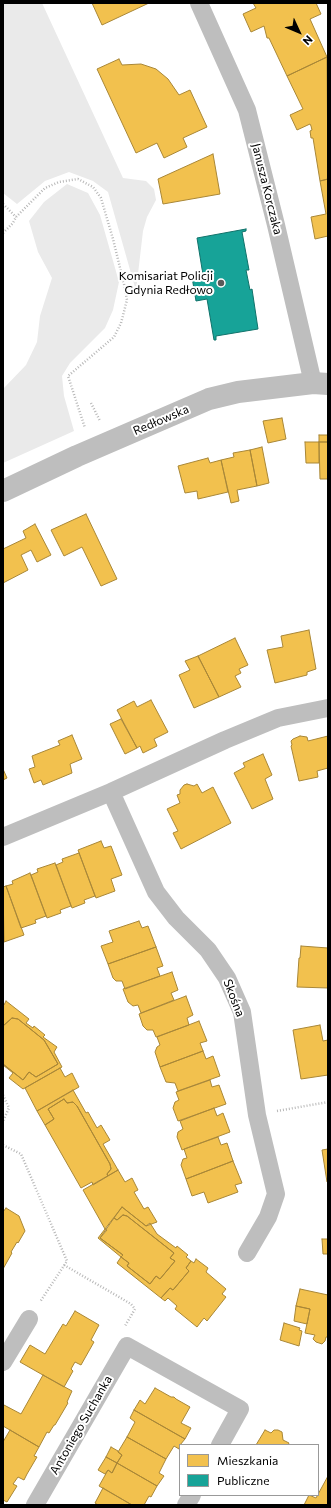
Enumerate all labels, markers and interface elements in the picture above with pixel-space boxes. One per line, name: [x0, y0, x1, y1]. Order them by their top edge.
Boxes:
north arrow: [279, 12, 319, 52]
text: N: [300, 33, 316, 48]
street label: Janusza Korczaka: [249, 142, 285, 236]
place label: Komisariat Policji Gdynia Redłowo: [119, 269, 213, 297]
marker: Komisariat Policji Gdynia Redłowo: [216, 278, 226, 288]
street label: Redłowska: [131, 402, 191, 438]
street label: Skośna: [220, 977, 248, 1019]
street label: Antoniego Suchanka: [47, 1373, 115, 1477]
legend: [179, 1444, 319, 1496]
text: Mieszkania: [217, 1453, 278, 1467]
text: Publiczne: [217, 1473, 270, 1487]

